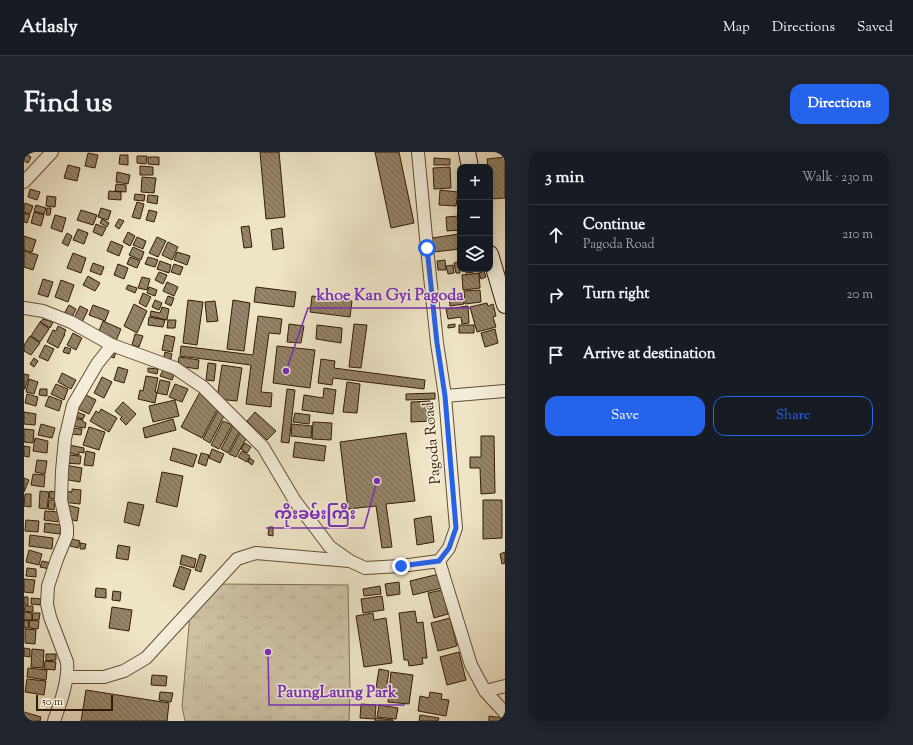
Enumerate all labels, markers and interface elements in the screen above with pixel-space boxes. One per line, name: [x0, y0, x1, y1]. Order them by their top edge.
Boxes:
text: Atlasly: [20, 14, 78, 41]
text: Map: [723, 18, 750, 38]
text: Directions: [772, 18, 835, 38]
text: Saved: [857, 18, 893, 38]
text: Find us: [24, 84, 112, 124]
button: Directions: [790, 84, 889, 124]
map controls: [457, 164, 493, 272]
button: +: [457, 164, 493, 200]
text: 3 min: [545, 166, 584, 190]
text: Walk · 230 m: [802, 169, 873, 187]
button: −: [457, 200, 493, 236]
text: Continue: [583, 215, 645, 236]
icon: ahead: [545, 224, 567, 246]
text: 210 m: [842, 226, 873, 244]
button: layers: [457, 236, 493, 272]
text: Pagoda Road: [583, 236, 655, 254]
route start: [418, 239, 436, 257]
callout: khoe Kan Gyi Pagoda: [308, 280, 471, 308]
icon: right: [545, 284, 567, 306]
text: Turn right: [583, 284, 649, 305]
text: khoe Kan Gyi Pagoda: [315, 285, 464, 308]
text: 20 m: [847, 286, 873, 304]
icon: arrive: [545, 344, 567, 366]
text: Arrive at destination: [583, 344, 716, 365]
button: Save: [545, 396, 705, 436]
button: Share: [713, 396, 873, 436]
street label: Pagoda Road: [419, 400, 447, 485]
callout: ကိုးခမ်းကြီး: [266, 500, 364, 528]
text: ကိုးခမ်းကြီး: [274, 502, 356, 527]
route end: [392, 557, 410, 575]
callout: PaungLaung Park: [269, 677, 405, 705]
text: PaungLaung Park: [277, 682, 397, 705]
scale bar: [36, 693, 113, 712]
text: 50 m: [42, 694, 63, 710]

